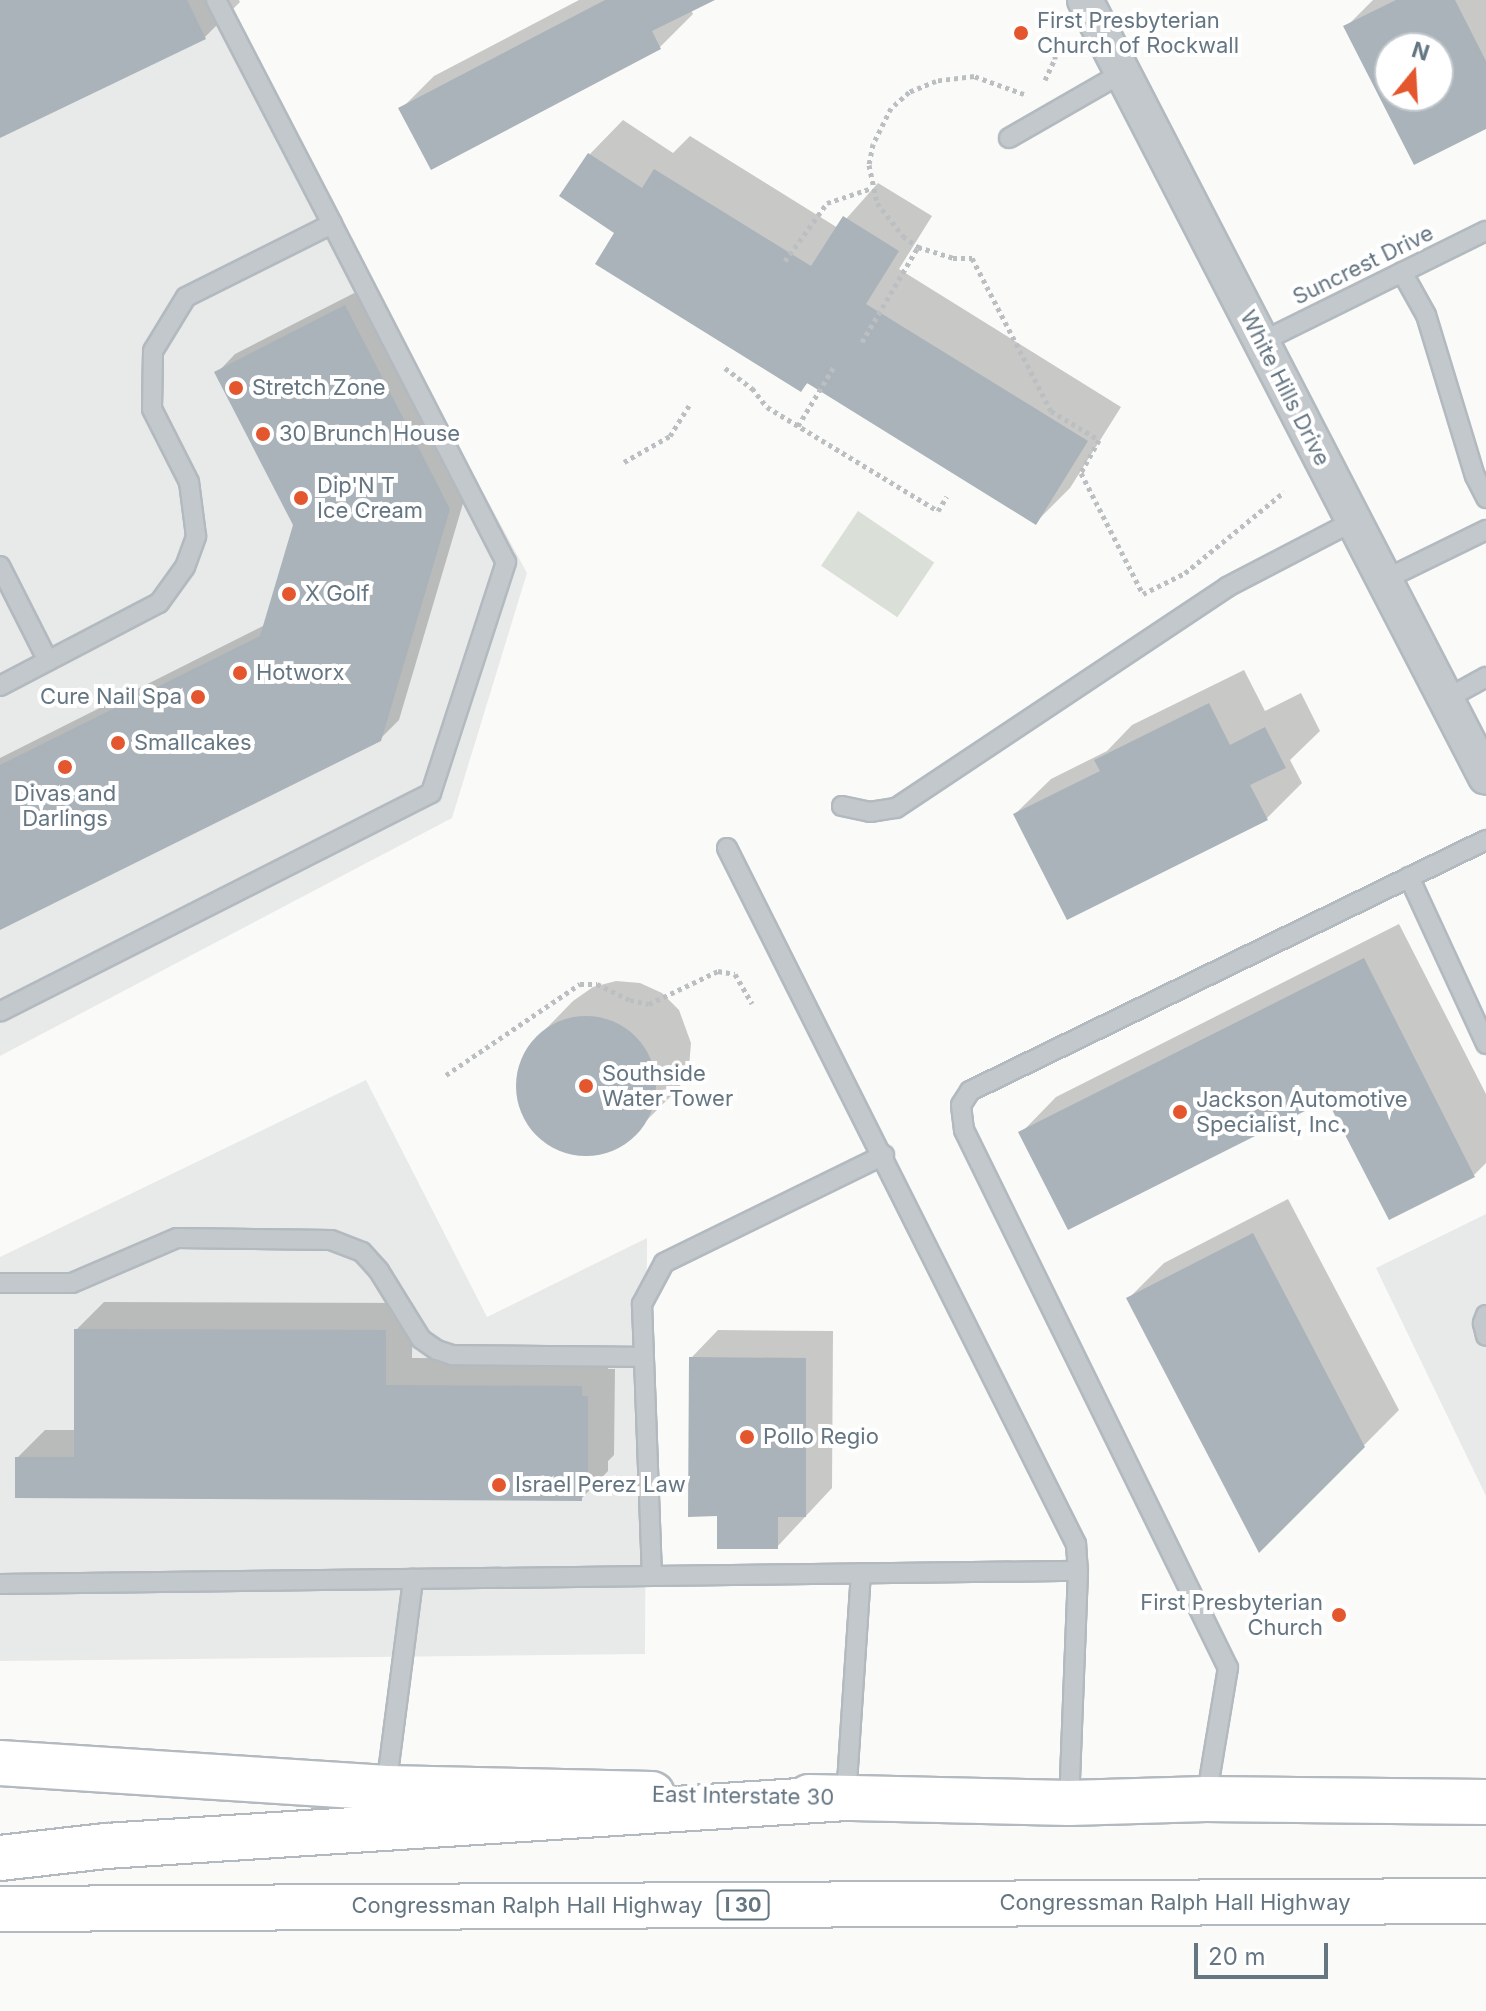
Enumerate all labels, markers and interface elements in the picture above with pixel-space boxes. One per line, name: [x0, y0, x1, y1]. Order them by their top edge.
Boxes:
place label: First Presbyterian Church of Rockwall: [1037, 7, 1239, 58]
marker: First Presbyterian Church of Rockwall: [1012, 24, 1030, 42]
north arrow: [1374, 32, 1454, 112]
text: N: [1409, 36, 1433, 66]
street label: Suncrest Drive: [1288, 220, 1438, 310]
street label: White Hills Drive: [1234, 306, 1336, 470]
place label: Stretch Zone: [252, 375, 386, 401]
marker: Stretch Zone: [227, 379, 245, 397]
place label: 30 Brunch House: [279, 421, 460, 447]
marker: 30 Brunch House: [254, 425, 272, 443]
place label: Dip'N T Ice Cream: [317, 472, 423, 524]
marker: Dip'N T Ice Cream: [292, 489, 310, 507]
place label: X Golf: [305, 581, 369, 607]
marker: X Golf: [280, 585, 298, 603]
place label: Hotworx: [256, 660, 344, 686]
marker: Hotworx: [231, 664, 249, 682]
place label: Cure Nail Spa: [40, 684, 182, 710]
marker: Cure Nail Spa: [189, 688, 207, 706]
place label: Smallcakes: [134, 730, 252, 756]
marker: Smallcakes: [109, 734, 127, 752]
marker: Divas and Darlings: [56, 758, 74, 776]
place label: Divas and Darlings: [14, 780, 116, 832]
place label: Southside Water Tower: [602, 1060, 733, 1112]
marker: Southside Water Tower: [577, 1077, 595, 1095]
place label: Jackson Automotive Specialist, Inc.: [1196, 1086, 1408, 1138]
marker: Jackson Automotive Specialist, Inc.: [1171, 1103, 1189, 1121]
place label: Pollo Regio: [763, 1424, 879, 1450]
marker: Pollo Regio: [738, 1428, 756, 1446]
place label: Israel Perez Law: [515, 1472, 686, 1498]
marker: Israel Perez Law: [490, 1476, 508, 1494]
place label: First Presbyterian Church: [1140, 1589, 1323, 1640]
marker: First Presbyterian Church: [1330, 1606, 1348, 1624]
street label: East Interstate 30: [652, 1781, 834, 1811]
road number: I 30: [715, 1889, 771, 1921]
street label: Congressman Ralph Hall Highway: [999, 1890, 1351, 1916]
street label: Congressman Ralph Hall Highway: [351, 1893, 703, 1919]
scale bar: [1198, 1927, 1332, 1977]
text: 20 m: [1208, 1942, 1266, 1971]

